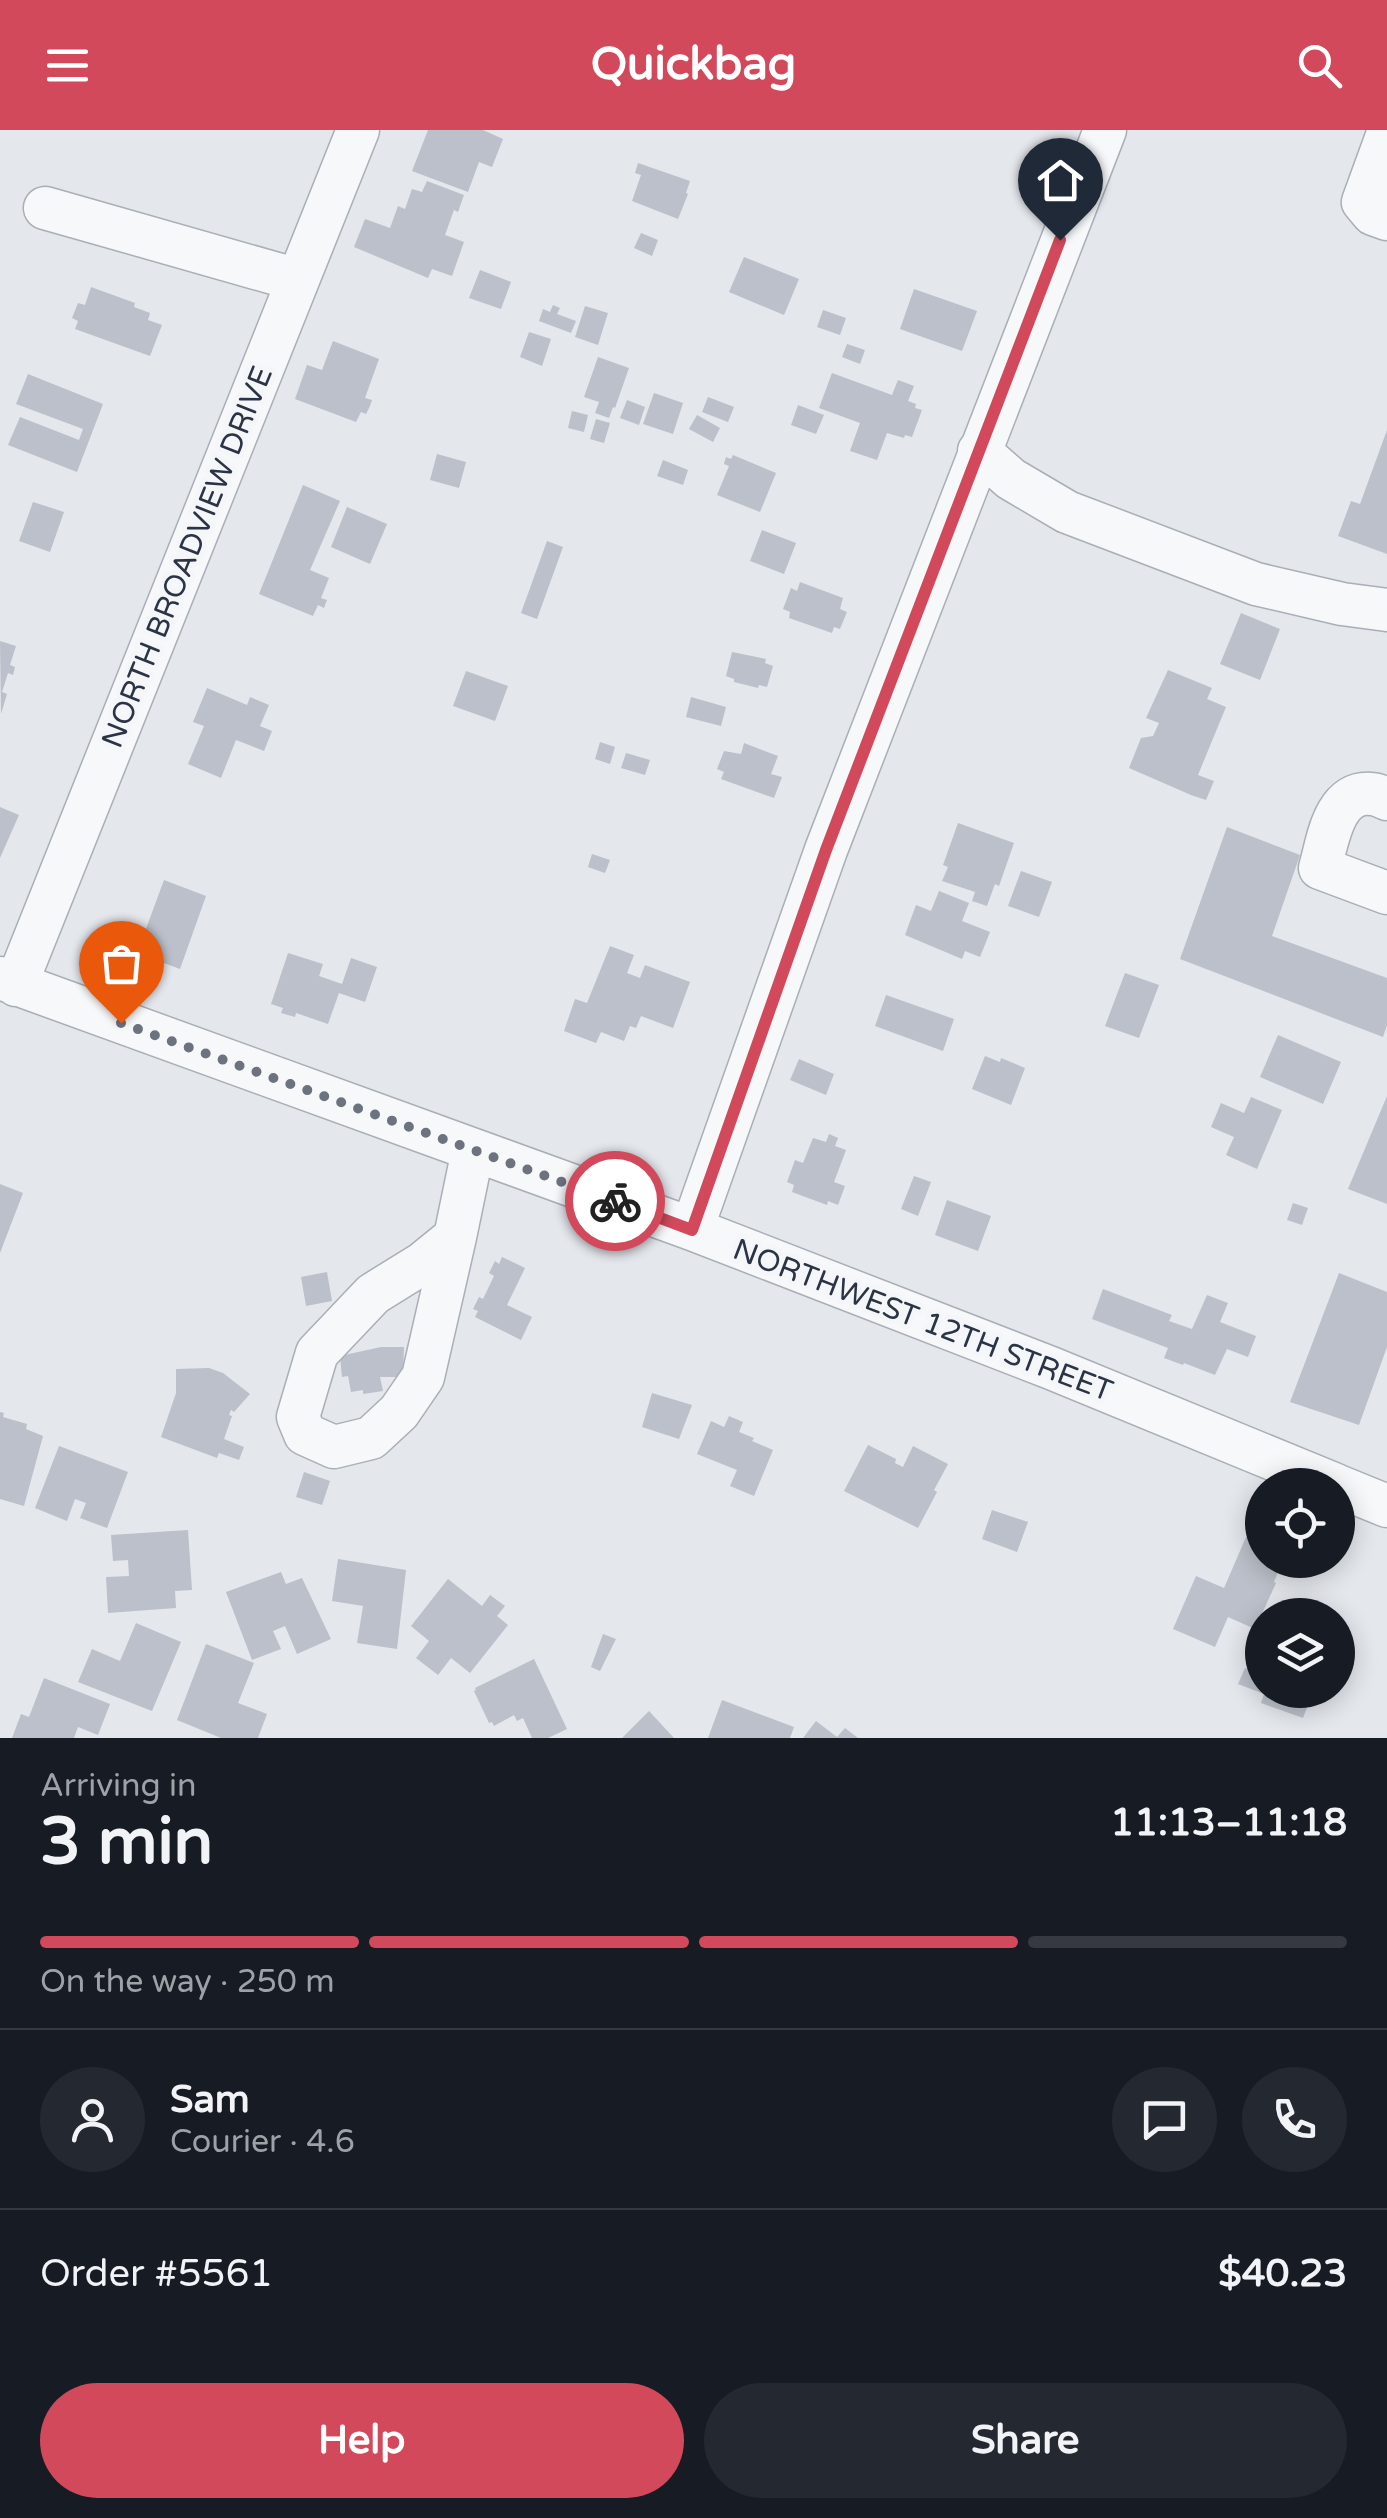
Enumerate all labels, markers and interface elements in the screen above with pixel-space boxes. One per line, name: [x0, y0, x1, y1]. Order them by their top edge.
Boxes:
icon: menu: [40, 38, 95, 93]
text: Quickbag: [591, 38, 796, 92]
icon: search: [1292, 38, 1347, 93]
pin: [1018, 138, 1103, 241]
icon: home: [1033, 153, 1088, 208]
street label: NORTH BROADVIEW DRIVE: [94, 361, 281, 753]
pin: [79, 921, 164, 1024]
icon: bag: [94, 936, 149, 991]
courier: [565, 1151, 665, 1251]
icon: bike: [588, 1174, 643, 1229]
street label: NORTHWEST 12TH STREET: [728, 1231, 1118, 1410]
map controls: [1245, 1468, 1355, 1708]
button: locate: [1245, 1468, 1355, 1578]
button: layers: [1245, 1598, 1355, 1708]
text: Arriving in: [40, 1767, 197, 1805]
text: 11:13–11:18: [1110, 1800, 1347, 1846]
text: 3 min: [40, 1803, 213, 1882]
text: On the way · 250 m: [40, 1963, 335, 2001]
button: person: [40, 2067, 145, 2172]
button: chat: [1112, 2067, 1217, 2172]
button: phone: [1242, 2067, 1347, 2172]
text: Sam: [170, 2077, 250, 2123]
text: Courier · 4.6: [170, 2123, 355, 2161]
text: Order #5561: [40, 2251, 273, 2297]
text: $40.23: [1218, 2251, 1347, 2297]
button: Help: [40, 2383, 684, 2498]
button: Share: [704, 2383, 1347, 2498]

